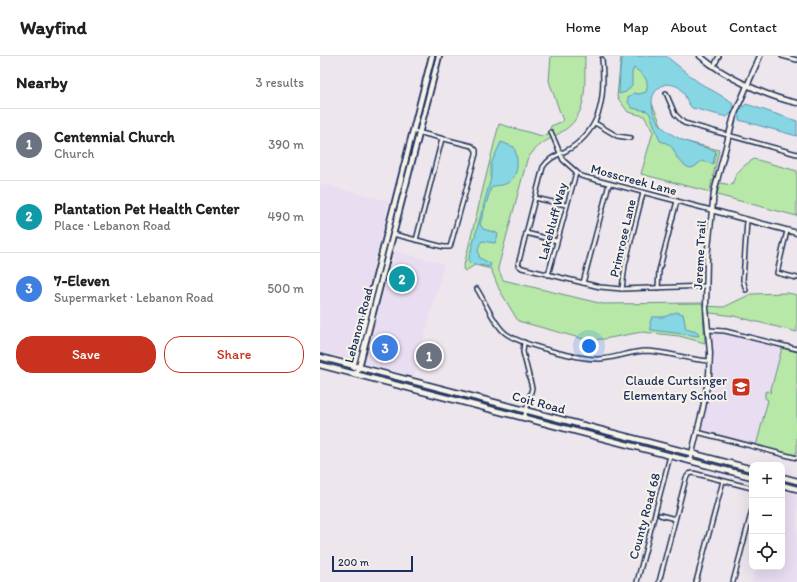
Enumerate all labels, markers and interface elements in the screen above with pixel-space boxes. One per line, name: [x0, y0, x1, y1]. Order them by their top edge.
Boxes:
text: Wayfind: [20, 16, 87, 39]
text: Home: [566, 19, 601, 36]
text: Map: [623, 19, 649, 36]
text: About: [671, 19, 707, 36]
text: Contact: [729, 19, 777, 36]
text: Nearby: [16, 72, 68, 92]
text: 3 results: [255, 75, 304, 90]
text: Centennial Church: [54, 128, 175, 146]
text: 1: [26, 137, 32, 152]
text: 390 m: [268, 137, 304, 152]
text: Church: [54, 146, 95, 161]
street label: Mosscreek Lane: [589, 161, 679, 198]
street label: Lakebluff Way: [535, 181, 570, 262]
street label: Primrose Lane: [606, 198, 639, 279]
text: Plantation Pet Health Center: [54, 200, 240, 218]
text: 2: [26, 209, 32, 224]
text: 490 m: [268, 209, 304, 224]
text: Place · Lebanon Road: [54, 218, 171, 233]
street label: Jereme Trail: [690, 219, 709, 290]
pin: 2: [389, 264, 415, 294]
text: 7-Eleven: [54, 272, 110, 290]
text: 3: [25, 281, 33, 296]
text: 500 m: [267, 281, 304, 296]
street label: Lebanon Road: [341, 286, 376, 365]
text: Supermarket · Lebanon Road: [54, 290, 214, 305]
pin: 3: [372, 333, 398, 363]
button: Save: [16, 336, 156, 373]
button: Share: [164, 336, 304, 373]
your location: [579, 336, 599, 356]
pin: 1: [416, 341, 442, 371]
place label: Claude Curtsinger Elementary School: [623, 373, 727, 403]
school or university icon: Claude Curtsinger Elementary School: [730, 376, 752, 398]
street label: Coit Road: [511, 388, 567, 417]
map controls: [749, 462, 785, 570]
button: +: [749, 462, 785, 498]
street label: County Road 68: [626, 471, 663, 561]
button: −: [749, 498, 785, 534]
button: locate: [749, 534, 785, 570]
scale bar: [332, 554, 413, 573]
text: 200 m: [338, 556, 369, 569]

